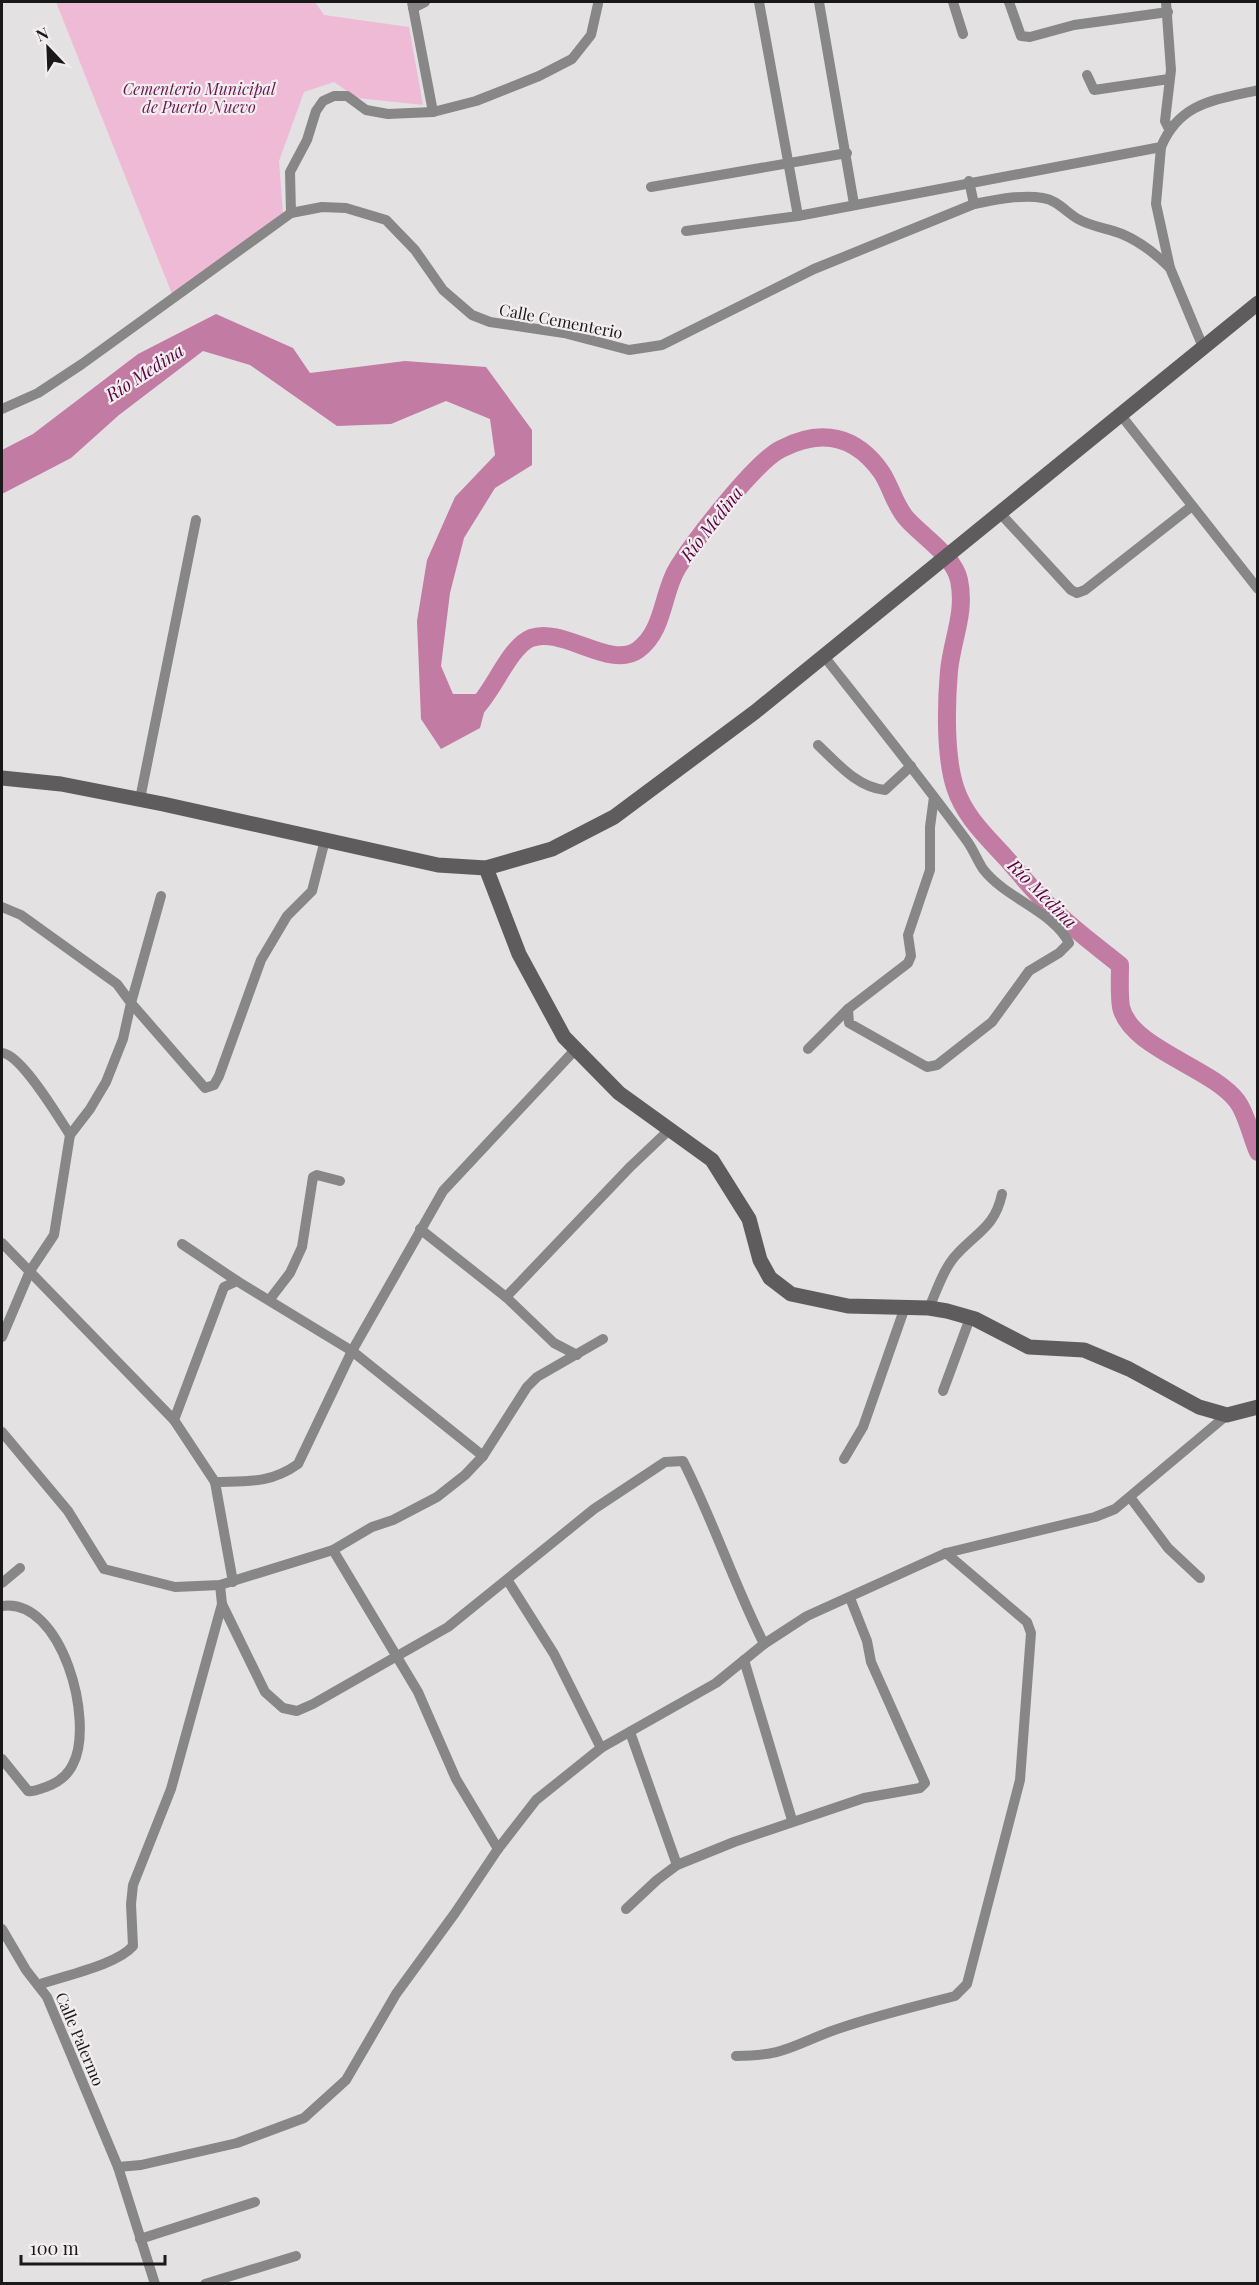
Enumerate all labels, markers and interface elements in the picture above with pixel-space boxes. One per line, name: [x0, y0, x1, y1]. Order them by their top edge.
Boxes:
north arrow: [18, 18, 78, 78]
text: N: [33, 22, 52, 46]
park label: Cementerio Municipal de Puerto Nuevo: [123, 78, 276, 117]
street label: Calle Cementerio: [498, 298, 625, 343]
water label: Río Medina: [100, 338, 188, 407]
water label: Río Medina: [674, 481, 748, 566]
water label: Río Medina: [1002, 853, 1083, 933]
street label: Calle Palermo: [51, 1989, 110, 2089]
scale bar: [21, 2228, 165, 2266]
text: 100 m: [30, 2236, 79, 2260]

